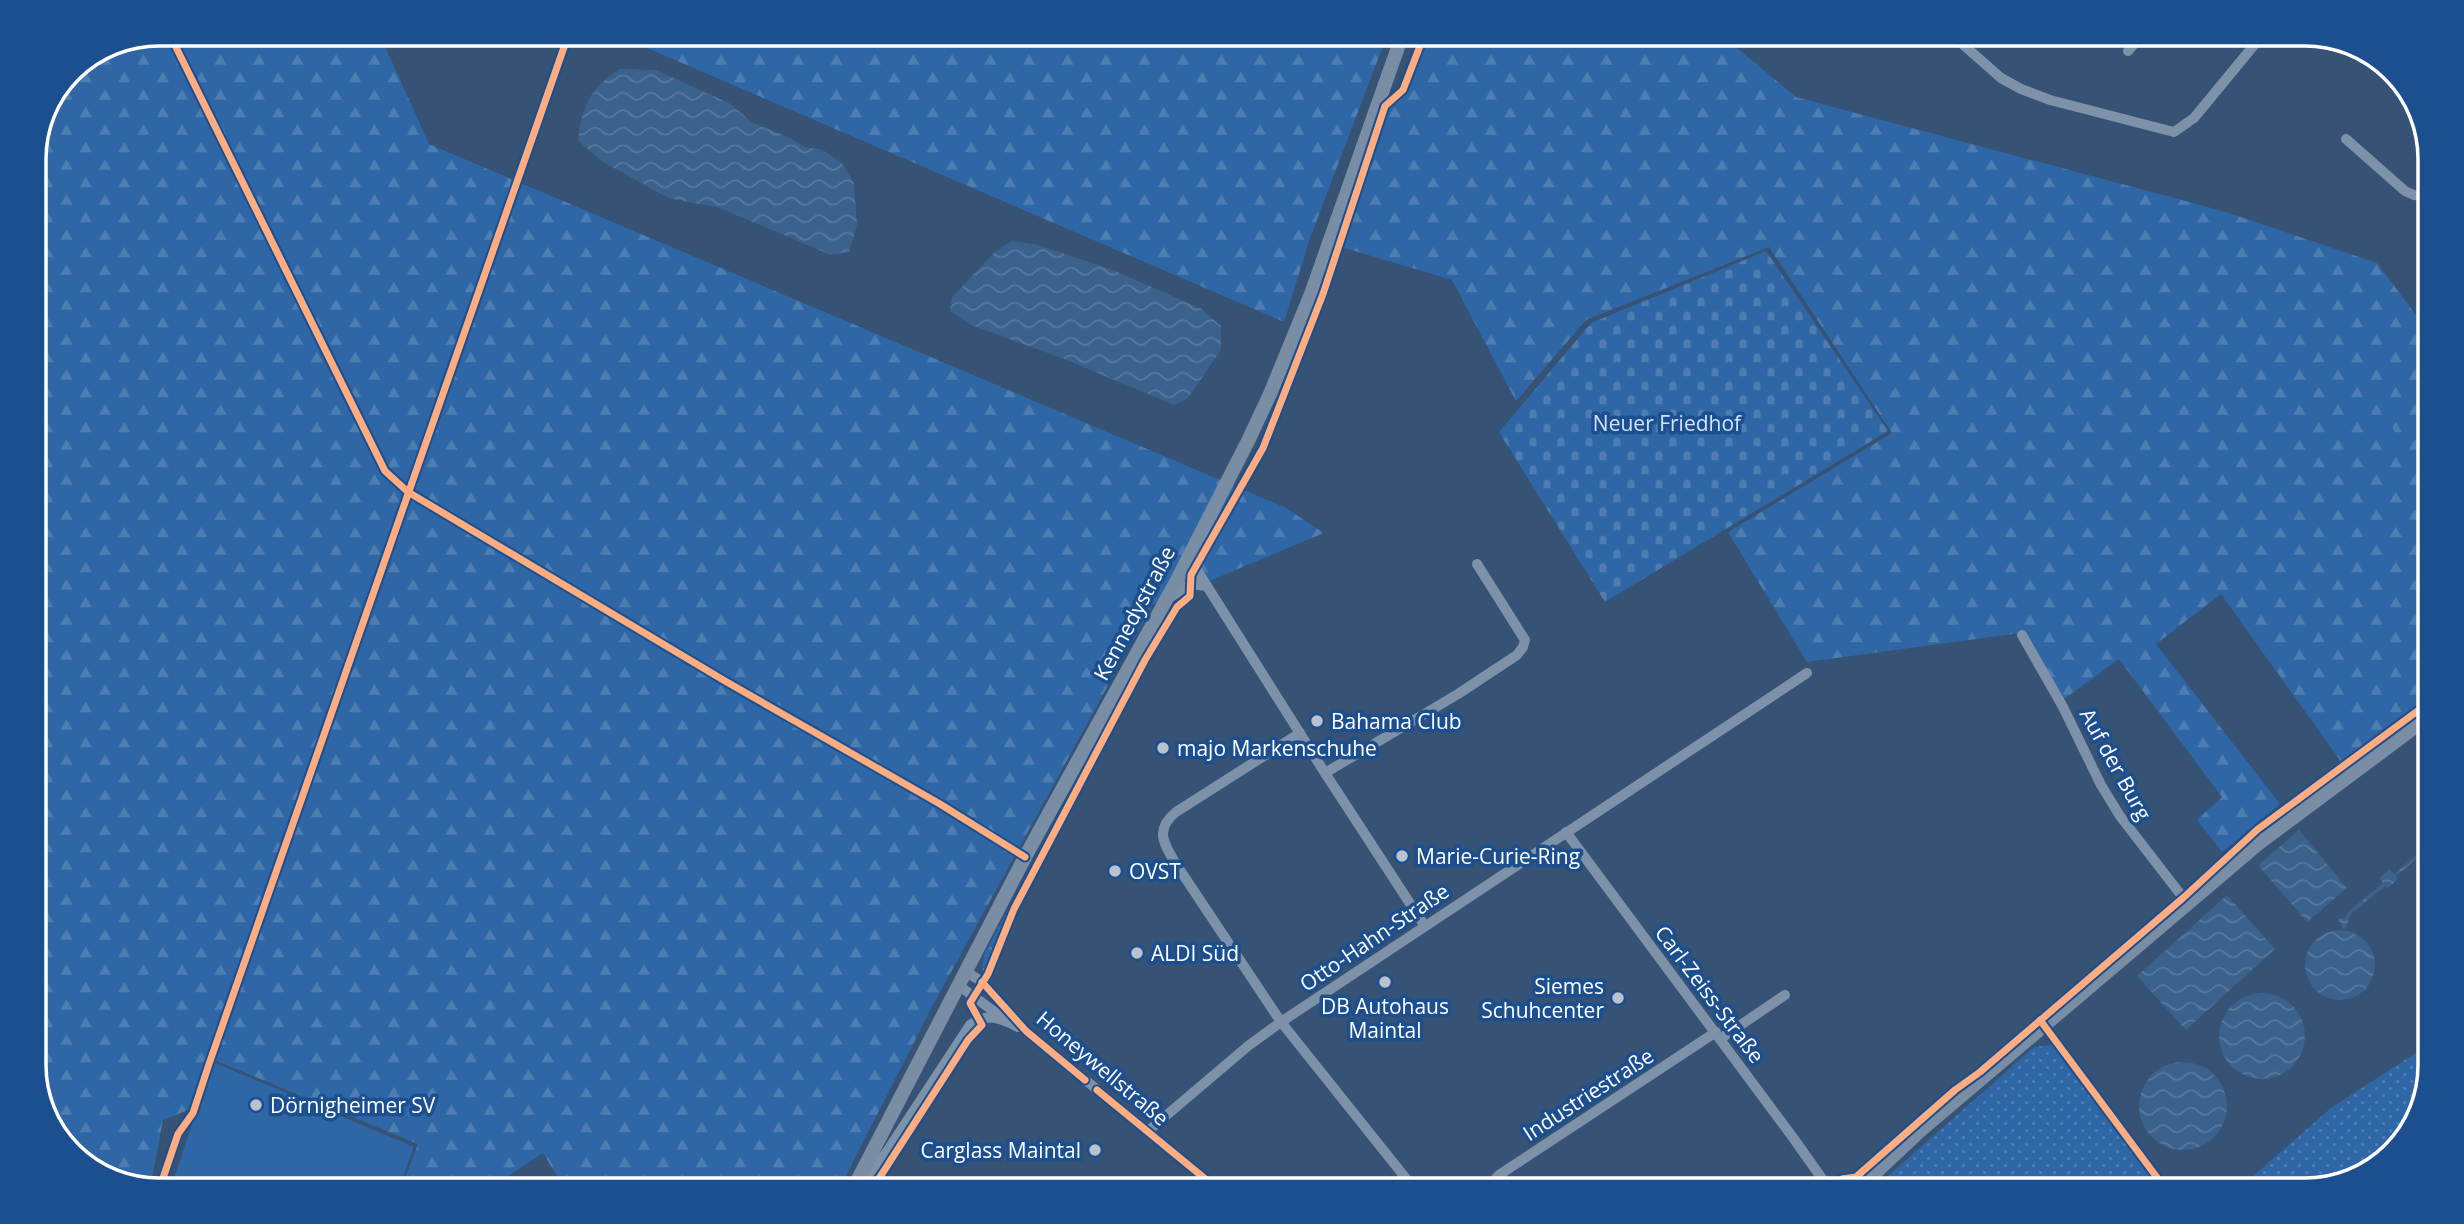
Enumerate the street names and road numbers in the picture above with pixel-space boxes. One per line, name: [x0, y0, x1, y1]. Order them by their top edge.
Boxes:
street label: Kennedystraße: [1087, 541, 1181, 685]
street label: Auf der Burg: [2074, 703, 2158, 825]
street label: Otto-Hahn-Straße: [1294, 877, 1454, 997]
street label: Carl-Zeiss-Straße: [1649, 919, 1771, 1069]
street label: Honeywellstraße: [1031, 1004, 1175, 1132]
street label: Industriestraße: [1517, 1041, 1659, 1147]

